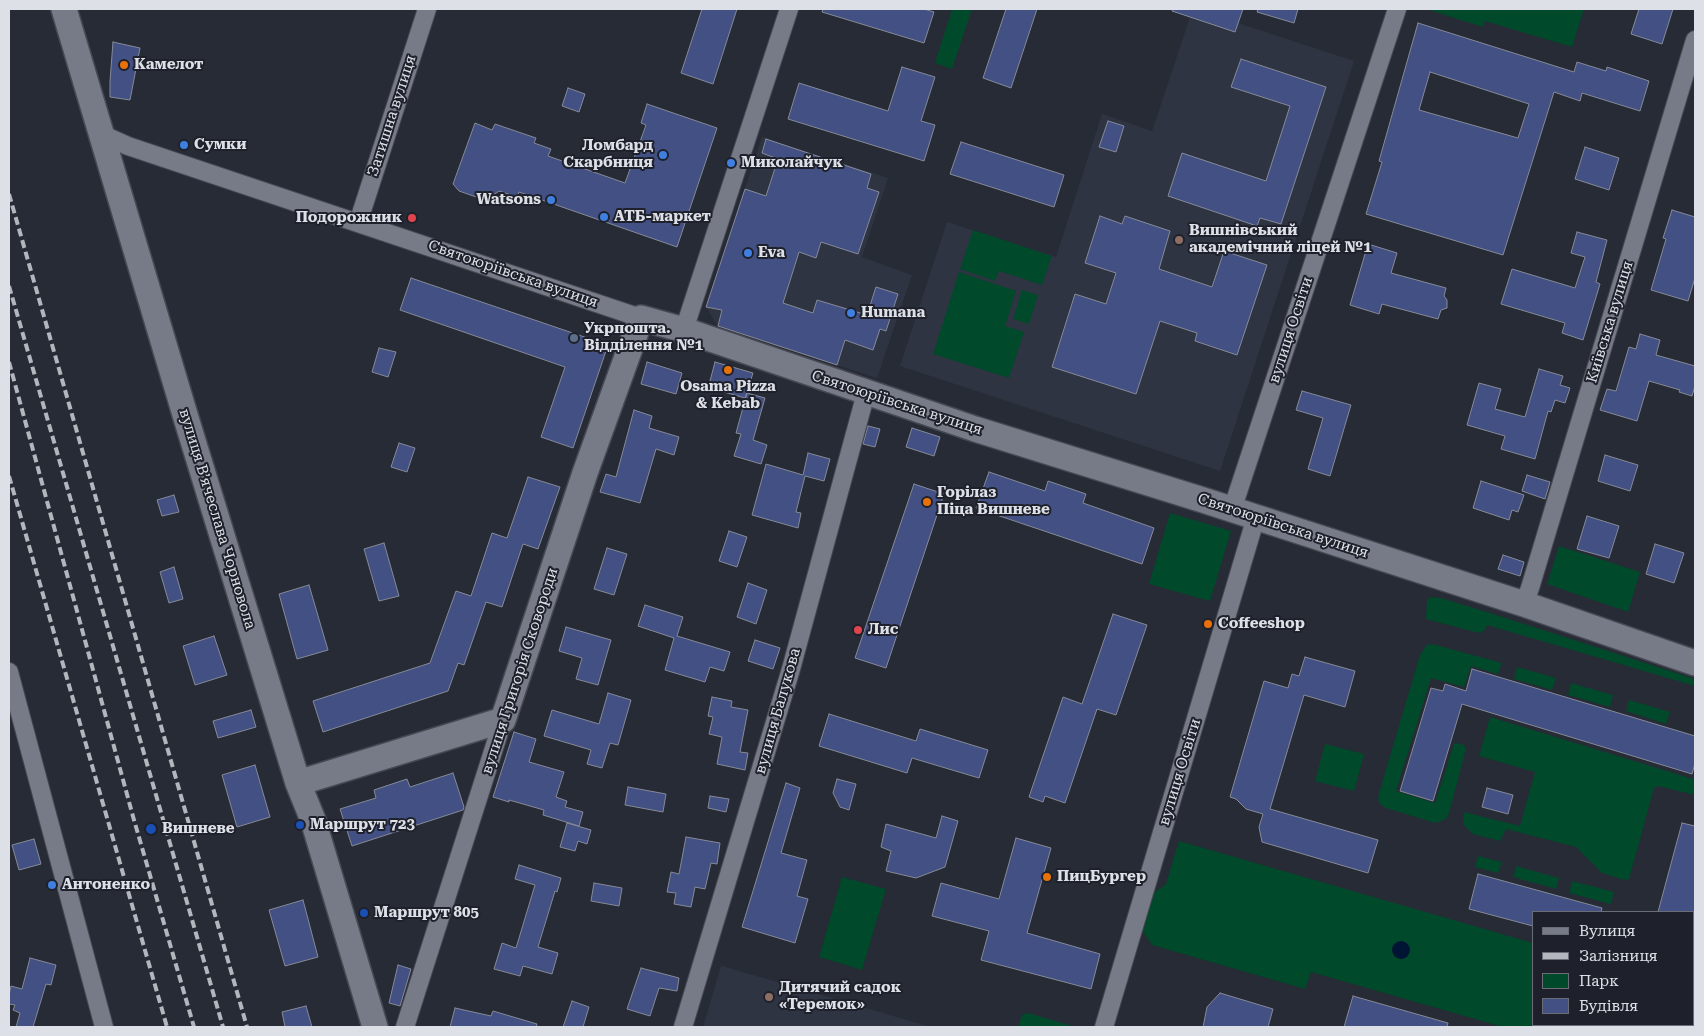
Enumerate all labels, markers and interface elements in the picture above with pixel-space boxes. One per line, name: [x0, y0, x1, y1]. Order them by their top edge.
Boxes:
street label: Затишна вулиця: [364, 53, 420, 179]
place label: Камелот: [134, 56, 203, 74]
marker: Камелот: [118, 59, 130, 71]
place label: Сумки: [194, 136, 247, 154]
place label: Ломбард Скарбниця: [563, 137, 653, 172]
marker: Сумки: [178, 139, 190, 151]
marker: Ломбард Скарбниця: [657, 149, 669, 161]
place label: Миколайчук: [741, 154, 843, 172]
marker: Миколайчук: [725, 157, 737, 169]
place label: Watsons: [476, 191, 541, 209]
marker: Watsons: [545, 194, 557, 206]
place label: АТБ-маркет: [614, 208, 711, 226]
place label: Подорожник: [296, 209, 402, 227]
marker: АТБ-маркет: [598, 211, 610, 223]
marker: Подорожник: [406, 212, 418, 224]
place label: Вишнівський академічний ліцей №1: [1189, 222, 1372, 257]
marker: Вишнівський академічний ліцей №1: [1173, 234, 1185, 246]
street label: Святоюріївська вулиця: [426, 236, 600, 312]
place label: Eva: [758, 244, 785, 262]
marker: Eva: [742, 247, 754, 259]
street label: Київська вулиця: [1583, 259, 1637, 385]
street label: вулиця Освіти: [1265, 274, 1317, 386]
place label: Humana: [861, 304, 925, 322]
marker: Humana: [845, 307, 857, 319]
place label: Укрпошта. Відділення №1: [584, 320, 703, 355]
marker: Укрпошта. Відділення №1: [568, 332, 580, 344]
marker: Osama Pizza & Kebab: [722, 364, 734, 376]
street label: Святоюріївська вулиця: [809, 367, 985, 439]
place label: Osama Pizza & Kebab: [680, 378, 776, 413]
street label: вулиця Вʼячеслава Чорновола: [175, 407, 259, 631]
place label: Горілаз Піца Вишневе: [937, 484, 1050, 519]
street label: Святоюріївська вулиця: [1195, 490, 1371, 562]
marker: Горілаз Піца Вишневе: [921, 496, 933, 508]
street label: вулиця Григорія Сковороди: [478, 565, 562, 777]
place label: Coffeeshop: [1218, 615, 1305, 633]
marker: Coffeeshop: [1202, 618, 1214, 630]
place label: Лис: [868, 621, 898, 639]
marker: Лис: [852, 624, 864, 636]
street label: вулиця Балукова: [751, 646, 805, 776]
street label: вулиця Освіти: [1155, 716, 1205, 828]
place label: Маршрут 723: [310, 816, 415, 834]
marker: Маршрут 723: [294, 819, 306, 831]
place label: Вишневе: [162, 820, 235, 838]
marker: Вишневе: [144, 822, 158, 836]
place label: ПицБургер: [1057, 868, 1146, 886]
marker: ПицБургер: [1041, 871, 1053, 883]
place label: Антоненко: [62, 876, 150, 894]
marker: Антоненко: [46, 879, 58, 891]
place label: Маршрут 805: [374, 904, 479, 922]
marker: Маршрут 805: [358, 907, 370, 919]
legend: [1532, 911, 1694, 1026]
text: Вулиця: [1579, 922, 1635, 940]
text: Залізниця: [1579, 947, 1658, 965]
text: Парк: [1579, 972, 1619, 990]
place label: Дитячий садок «Теремок»: [779, 979, 901, 1014]
marker: Дитячий садок «Теремок»: [763, 991, 775, 1003]
text: Будівля: [1579, 997, 1638, 1015]

